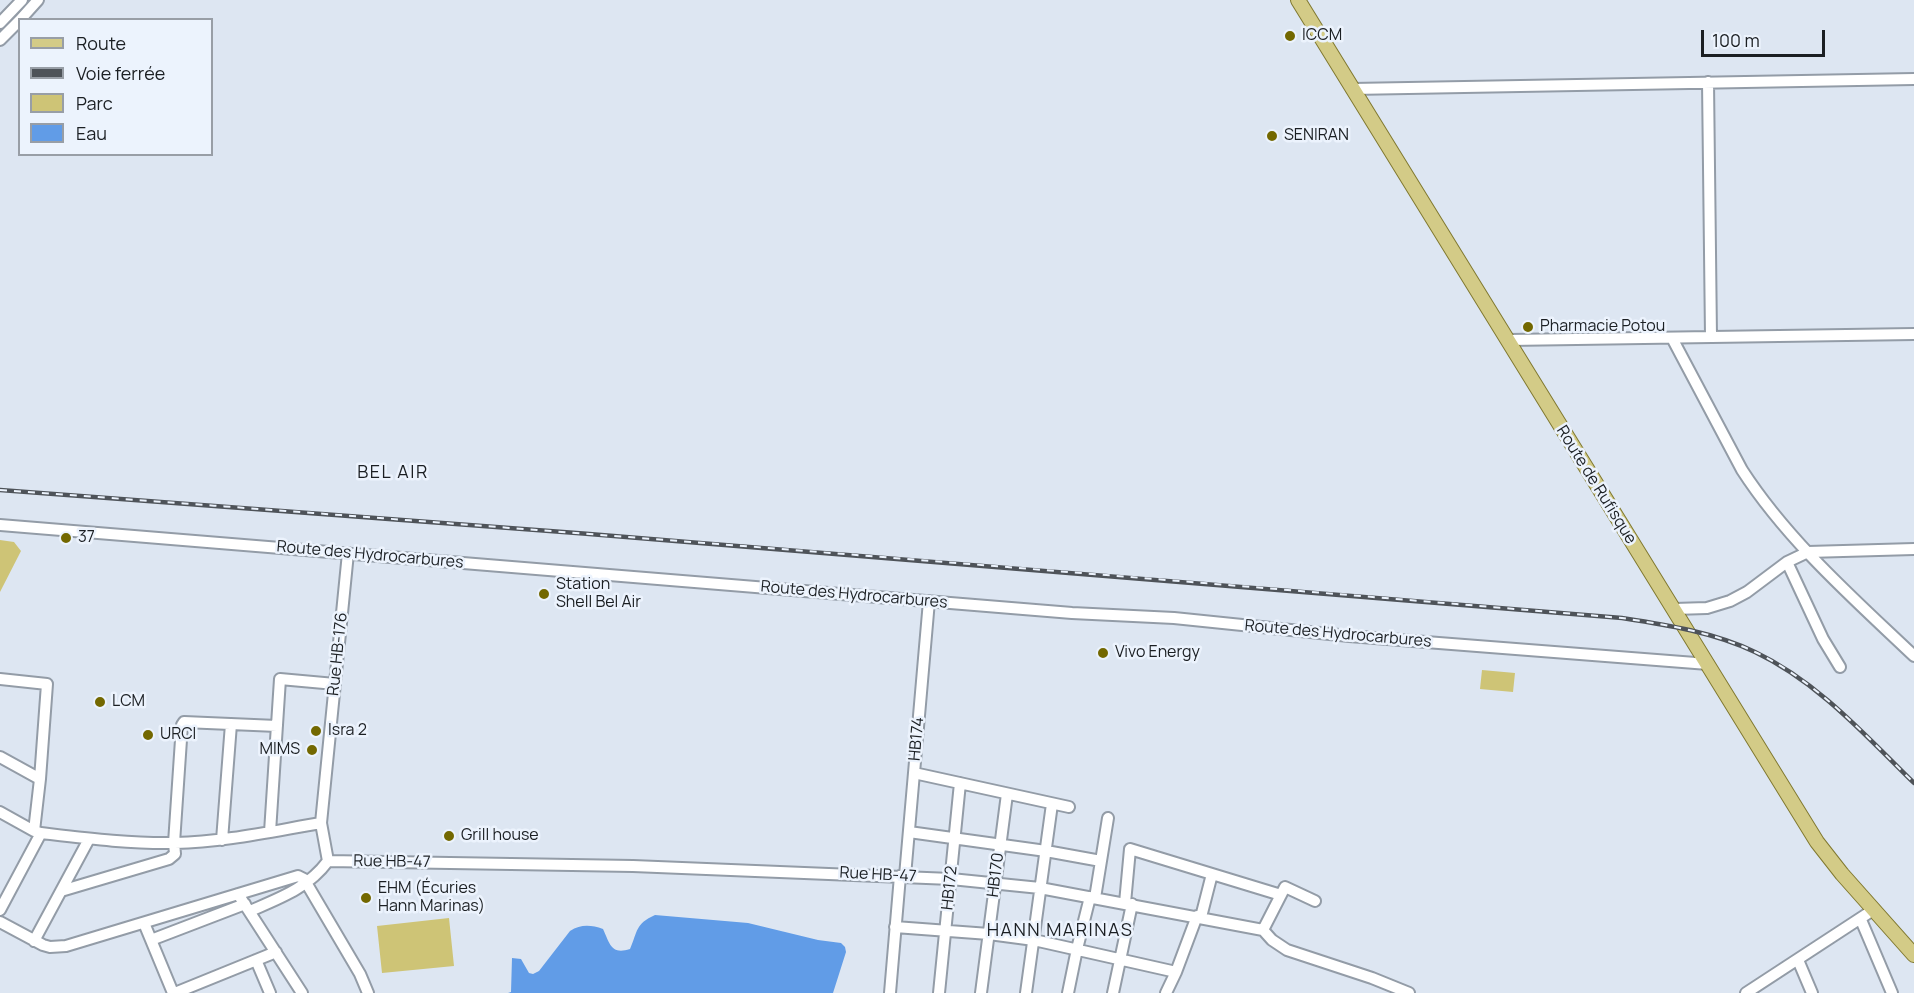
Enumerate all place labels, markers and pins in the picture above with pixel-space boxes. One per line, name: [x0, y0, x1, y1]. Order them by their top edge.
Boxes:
place label: ICCM: [1302, 26, 1342, 46]
marker: ICCM: [1283, 29, 1297, 43]
place label: SENIRAN: [1284, 126, 1349, 146]
marker: SENIRAN: [1265, 129, 1279, 143]
place label: Pharmacie Potou: [1540, 317, 1665, 337]
marker: Pharmacie Potou: [1521, 320, 1535, 334]
place label: 37: [78, 528, 95, 548]
marker: 37: [59, 531, 73, 545]
place label: Station Shell Bel Air: [556, 575, 641, 613]
marker: Station Shell Bel Air: [537, 587, 551, 601]
place label: Vivo Energy: [1115, 643, 1200, 663]
marker: Vivo Energy: [1096, 646, 1110, 660]
place label: LCM: [112, 692, 145, 712]
marker: LCM: [93, 695, 107, 709]
place label: Isra 2: [328, 721, 367, 741]
marker: Isra 2: [309, 724, 323, 738]
place label: URCI: [160, 725, 196, 745]
marker: URCI: [141, 728, 155, 742]
place label: MIMS: [260, 740, 300, 760]
marker: MIMS: [305, 743, 319, 757]
place label: Grill house: [461, 826, 539, 846]
marker: Grill house: [442, 829, 456, 843]
place label: EHM (Écuries Hann Marinas): [378, 879, 485, 917]
marker: EHM (Écuries Hann Marinas): [359, 891, 373, 905]

